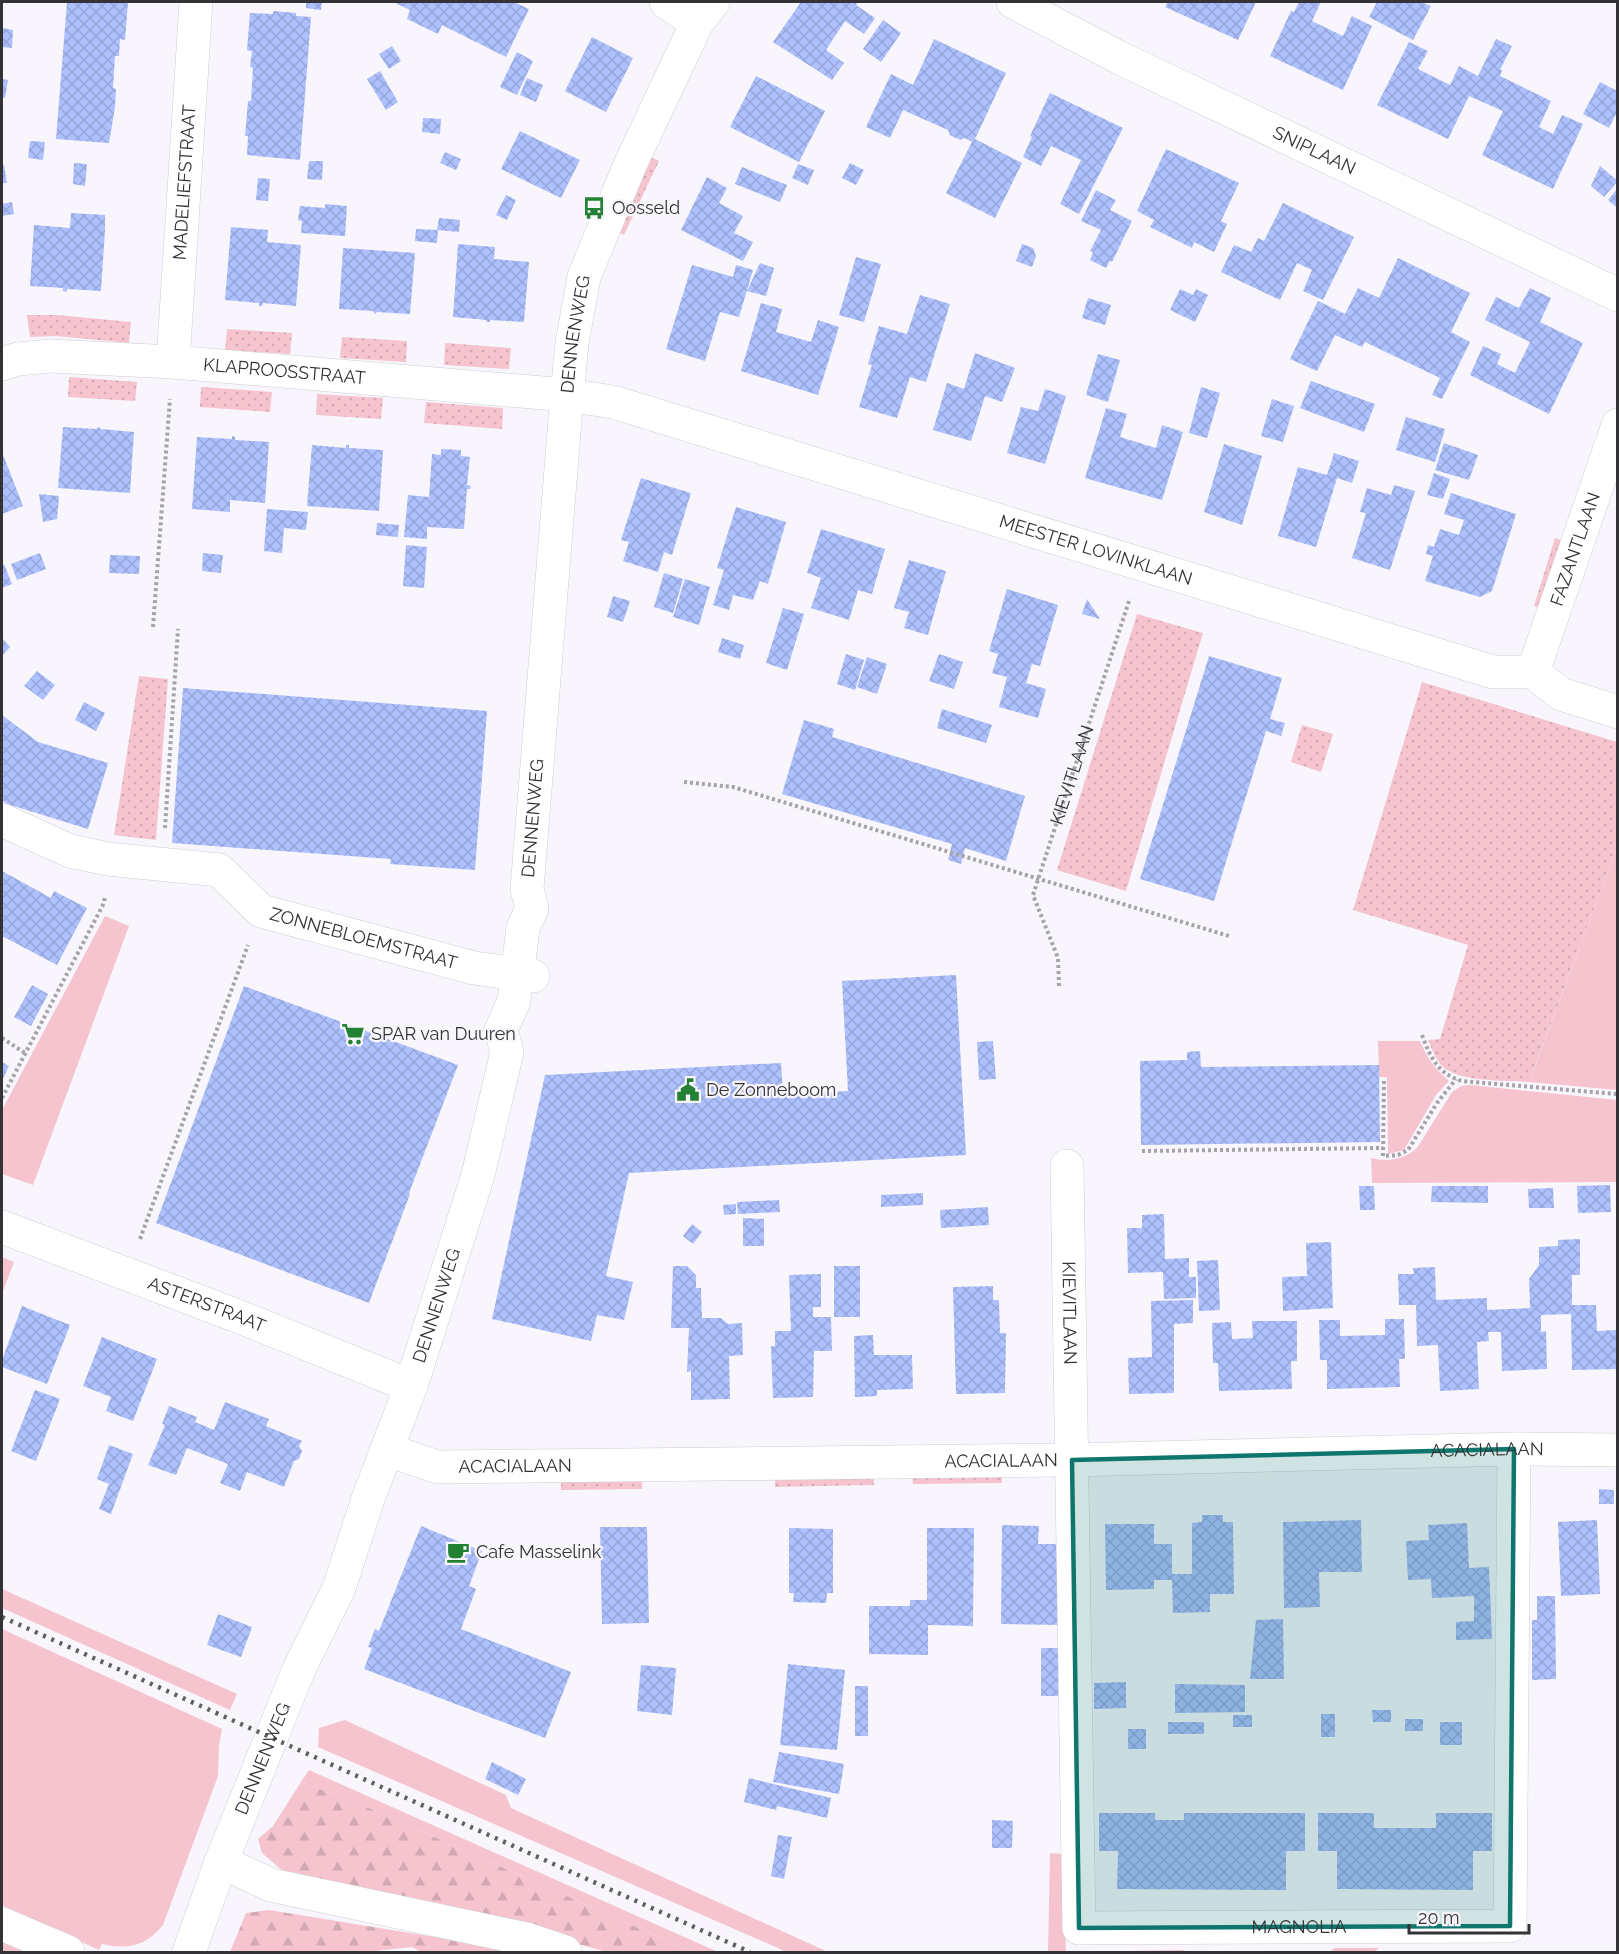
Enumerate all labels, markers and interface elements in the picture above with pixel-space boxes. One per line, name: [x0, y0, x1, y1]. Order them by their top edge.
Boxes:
street label: MADELIEFSTRAAT: [169, 104, 199, 261]
street label: SNIPLAAN: [1270, 121, 1359, 179]
bus stop icon: Oosseld: [581, 195, 607, 221]
place label: Oosseld: [612, 197, 680, 218]
street label: DENNENWEG: [556, 274, 594, 394]
street label: KLAPROOSSTRAAT: [203, 354, 367, 388]
street label: FAZANTLAAN: [1546, 489, 1604, 609]
street label: MEESTER LOVINKLAAN: [997, 510, 1195, 589]
street label: KIEVITLAAN: [1046, 722, 1098, 827]
street label: DENNENWEG: [517, 758, 547, 878]
street label: ZONNEBLOEMSTRAAT: [268, 903, 460, 973]
supermarket icon: SPAR van Duuren: [340, 1021, 366, 1047]
place label: SPAR van Duuren: [371, 1023, 516, 1044]
public building icon: De Zonneboom: [675, 1077, 701, 1103]
place label: De Zonneboom: [706, 1079, 836, 1100]
street label: DENNENWEG: [408, 1245, 464, 1365]
street label: KIEVITLAAN: [1059, 1261, 1081, 1365]
street label: ASTERSTRAAT: [145, 1272, 269, 1336]
street label: ACACIALAAN: [1430, 1438, 1544, 1461]
street label: ACACIALAAN: [944, 1449, 1058, 1471]
street label: ACACIALAAN: [458, 1455, 572, 1477]
cafe icon: Cafe Masselink: [445, 1539, 471, 1565]
place label: Cafe Masselink: [476, 1541, 602, 1562]
street label: DENNENWEG: [230, 1699, 294, 1818]
scale bar: [1409, 1897, 1529, 1935]
text: 20 m: [1418, 1907, 1460, 1928]
street label: MAGNOLIA: [1251, 1916, 1346, 1937]

